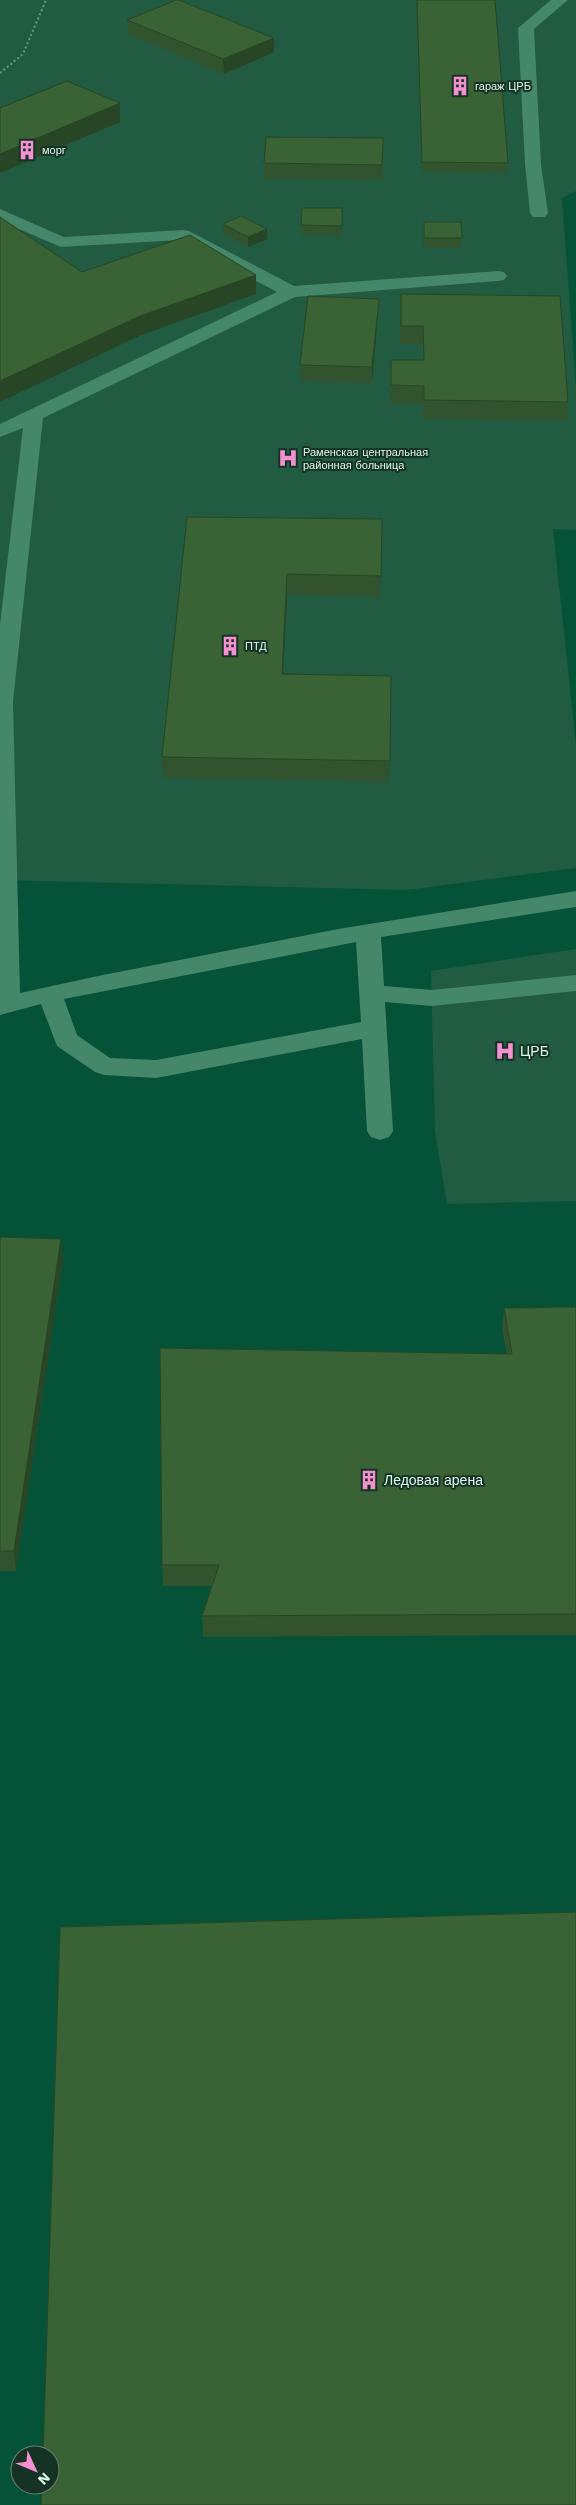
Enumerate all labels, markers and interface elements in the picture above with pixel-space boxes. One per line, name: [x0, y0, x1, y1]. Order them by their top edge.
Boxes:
building icon: гараж ЦРБ: [449, 75, 471, 97]
place label: гараж ЦРБ: [475, 80, 531, 93]
building icon: морг: [16, 139, 38, 161]
place label: морг: [42, 144, 66, 157]
place label: Раменская центральная районная больница: [303, 446, 428, 472]
hospital icon: Раменская центральная районная больница: [277, 447, 299, 469]
building icon: ПТД: [219, 635, 241, 657]
place label: ПТД: [245, 640, 267, 653]
hospital icon: ЦРБ: [494, 1040, 516, 1062]
place label: ЦРБ: [520, 1043, 549, 1059]
building icon: Ледовая арена: [358, 1469, 380, 1491]
place label: Ледовая арена: [384, 1472, 483, 1488]
north arrow: [10, 2445, 60, 2495]
text: N: [35, 2470, 54, 2488]

